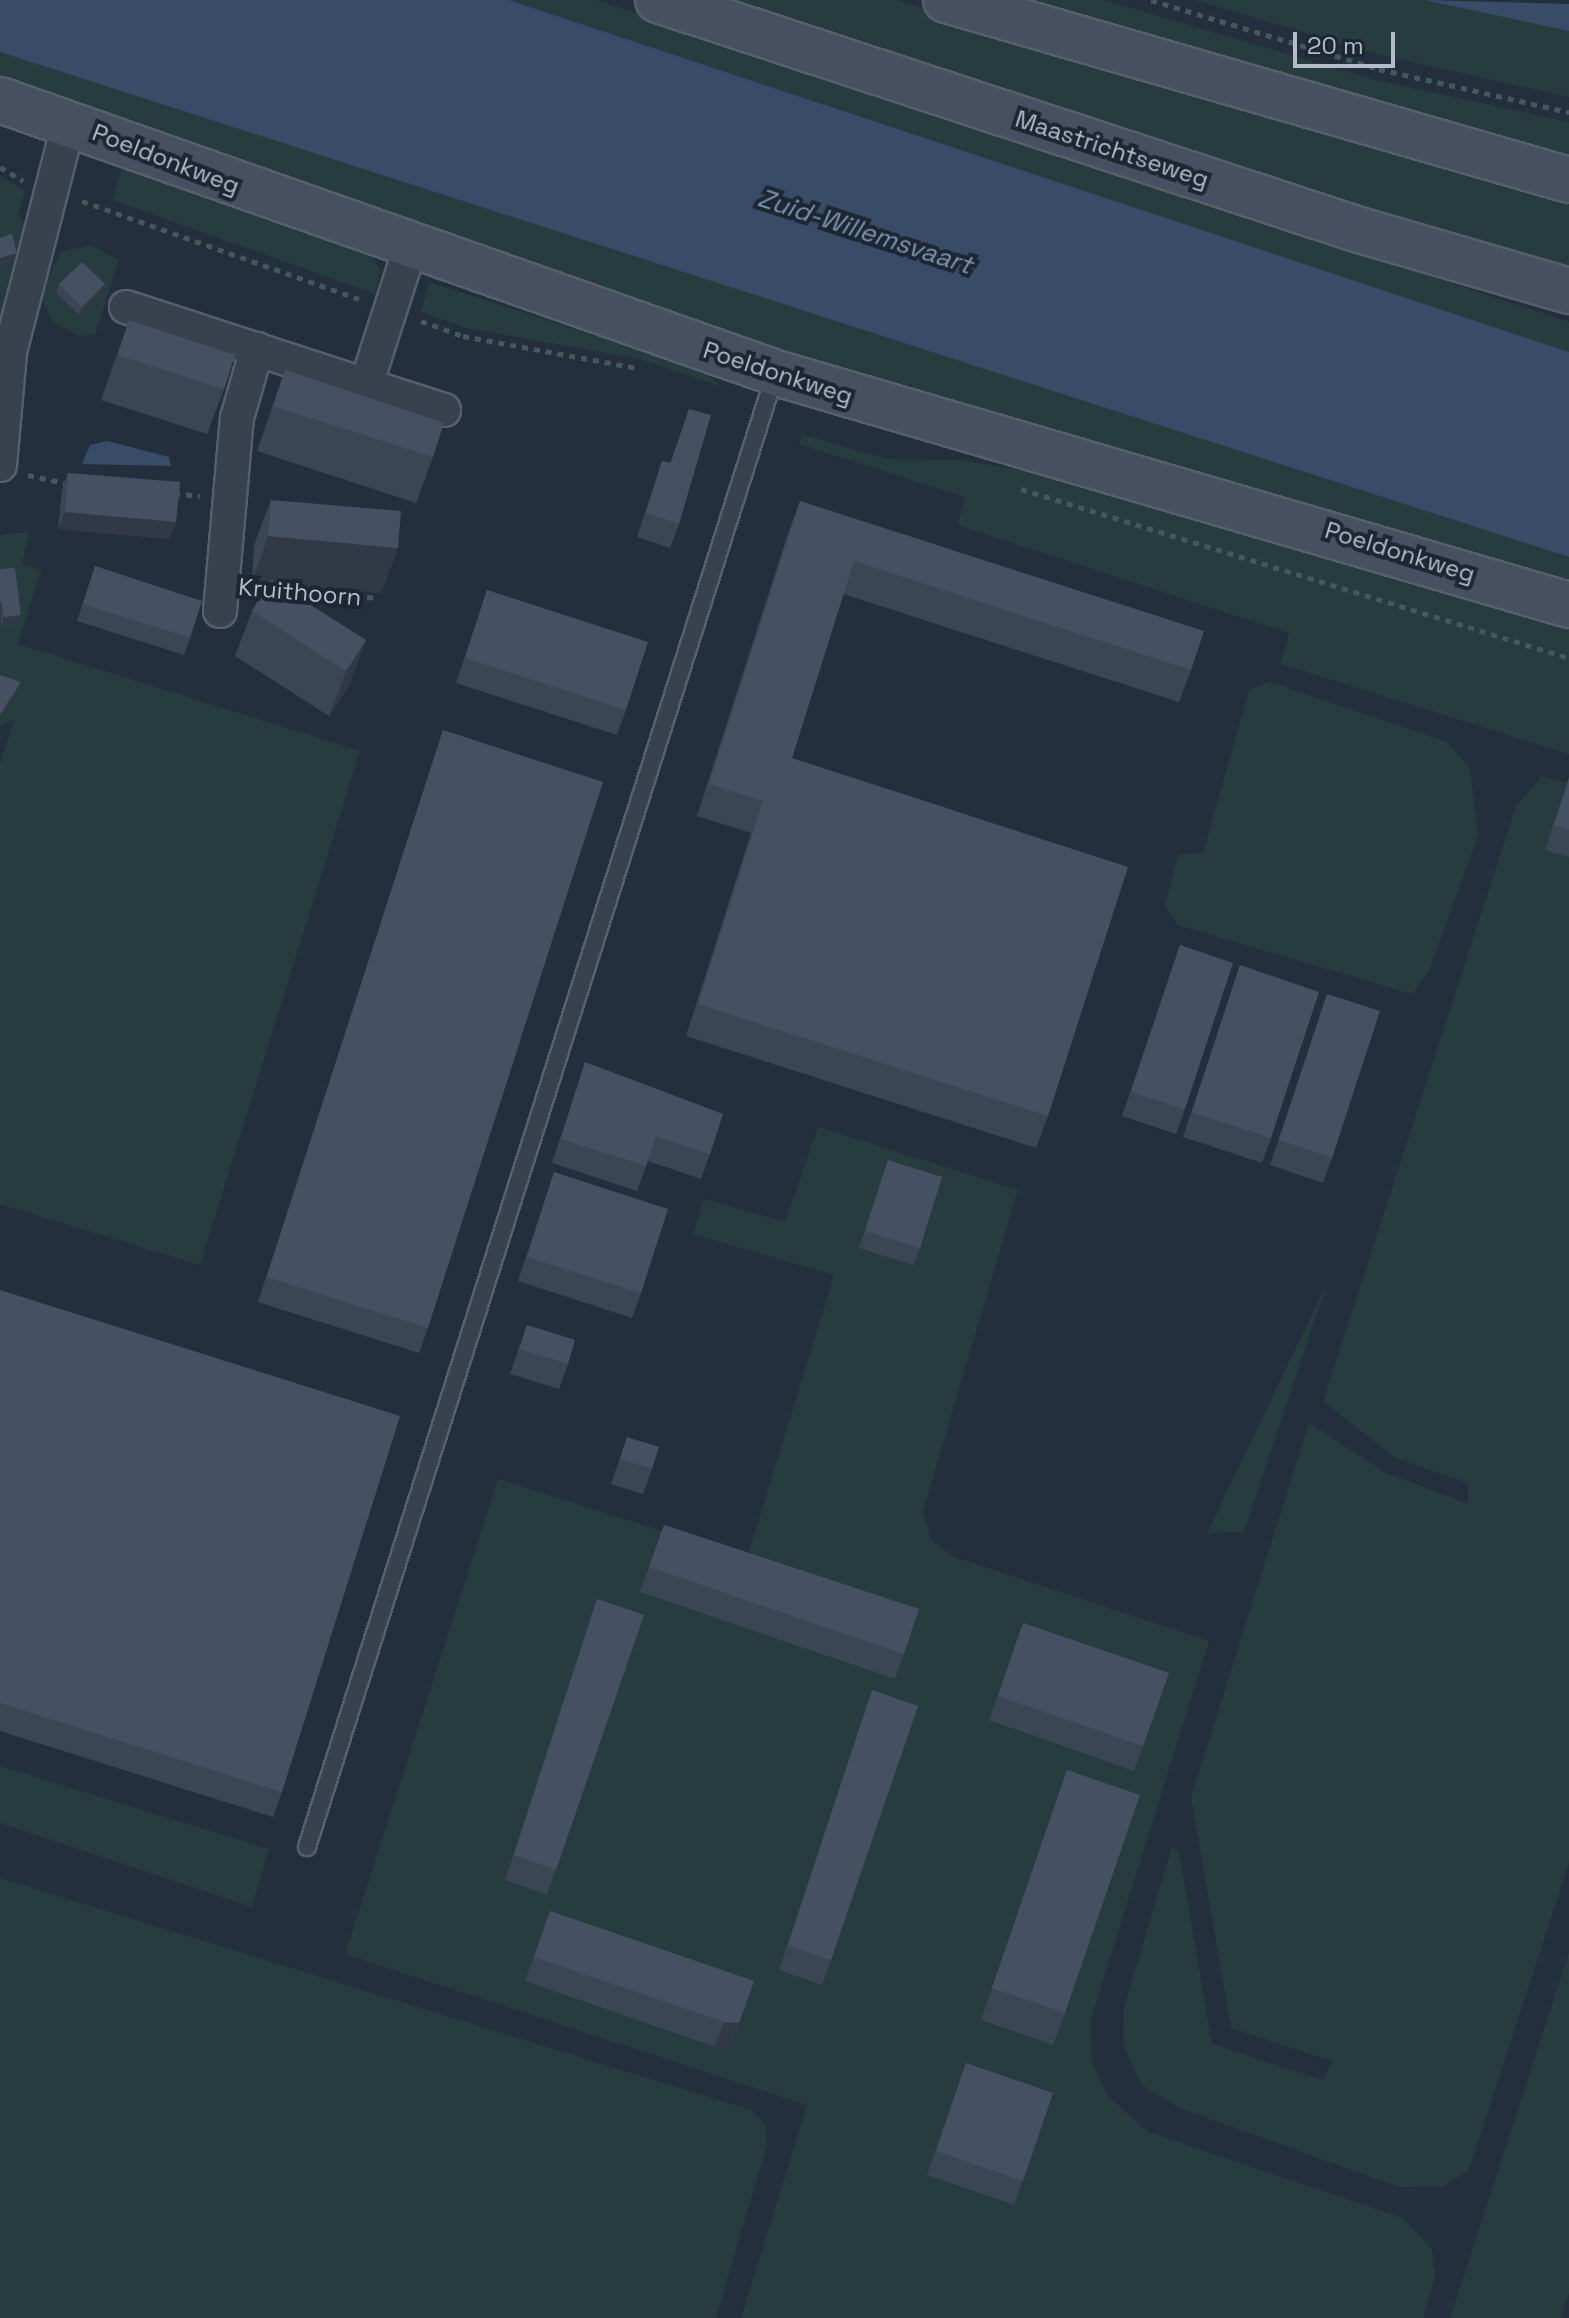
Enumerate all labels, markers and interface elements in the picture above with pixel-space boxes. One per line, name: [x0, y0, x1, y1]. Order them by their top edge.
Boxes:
scale bar: [1297, 16, 1399, 66]
text: 20 m: [1307, 30, 1364, 61]
street label: Maastrichtseweg: [1012, 104, 1212, 194]
street label: Poeldonkweg: [88, 118, 244, 200]
water label: Zuid-Willemsvaart: [754, 183, 976, 281]
street label: Poeldonkweg: [700, 335, 856, 411]
street label: Poeldonkweg: [1321, 516, 1479, 588]
street label: Kruithoorn: [237, 572, 363, 612]

